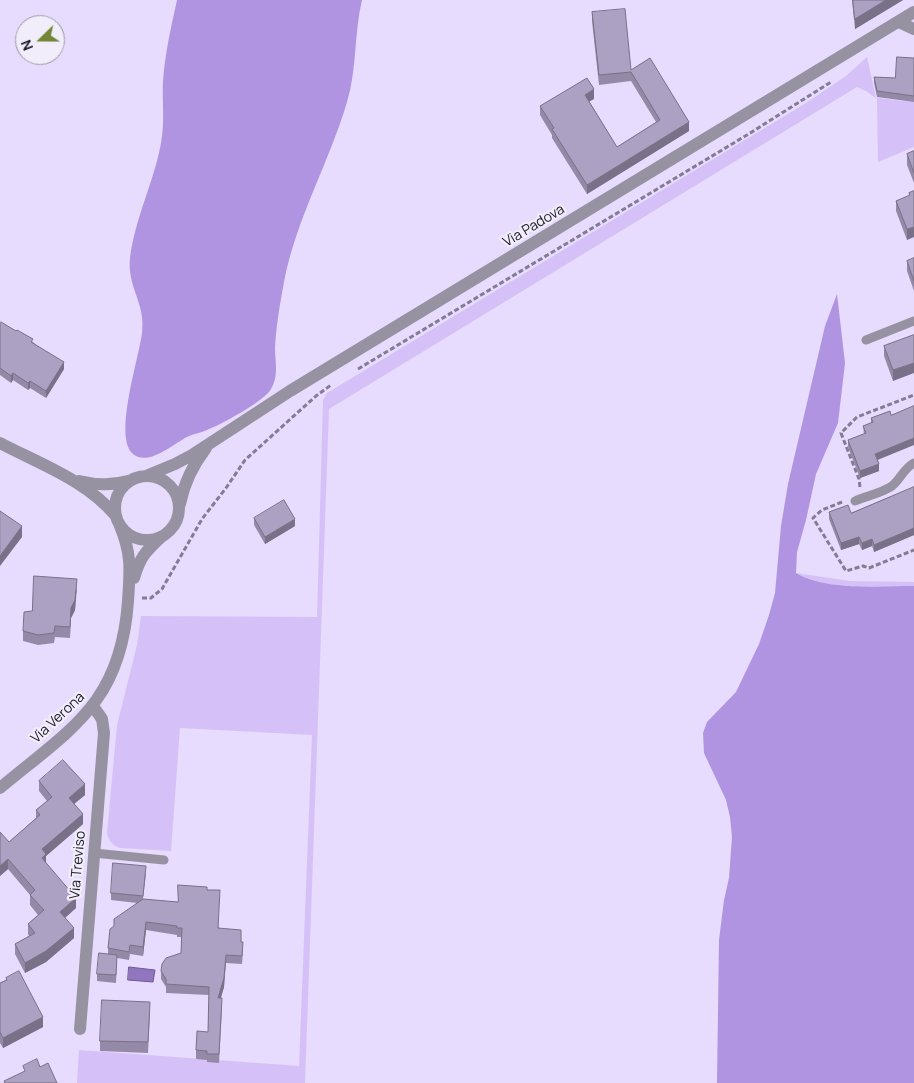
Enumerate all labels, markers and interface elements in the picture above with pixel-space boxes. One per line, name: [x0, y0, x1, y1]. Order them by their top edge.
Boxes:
north arrow: [15, 15, 65, 65]
text: N: [16, 37, 37, 54]
street label: Via Padova: [500, 201, 568, 251]
street label: Via Verona: [28, 689, 88, 747]
street label: Via Treviso: [67, 830, 89, 900]

